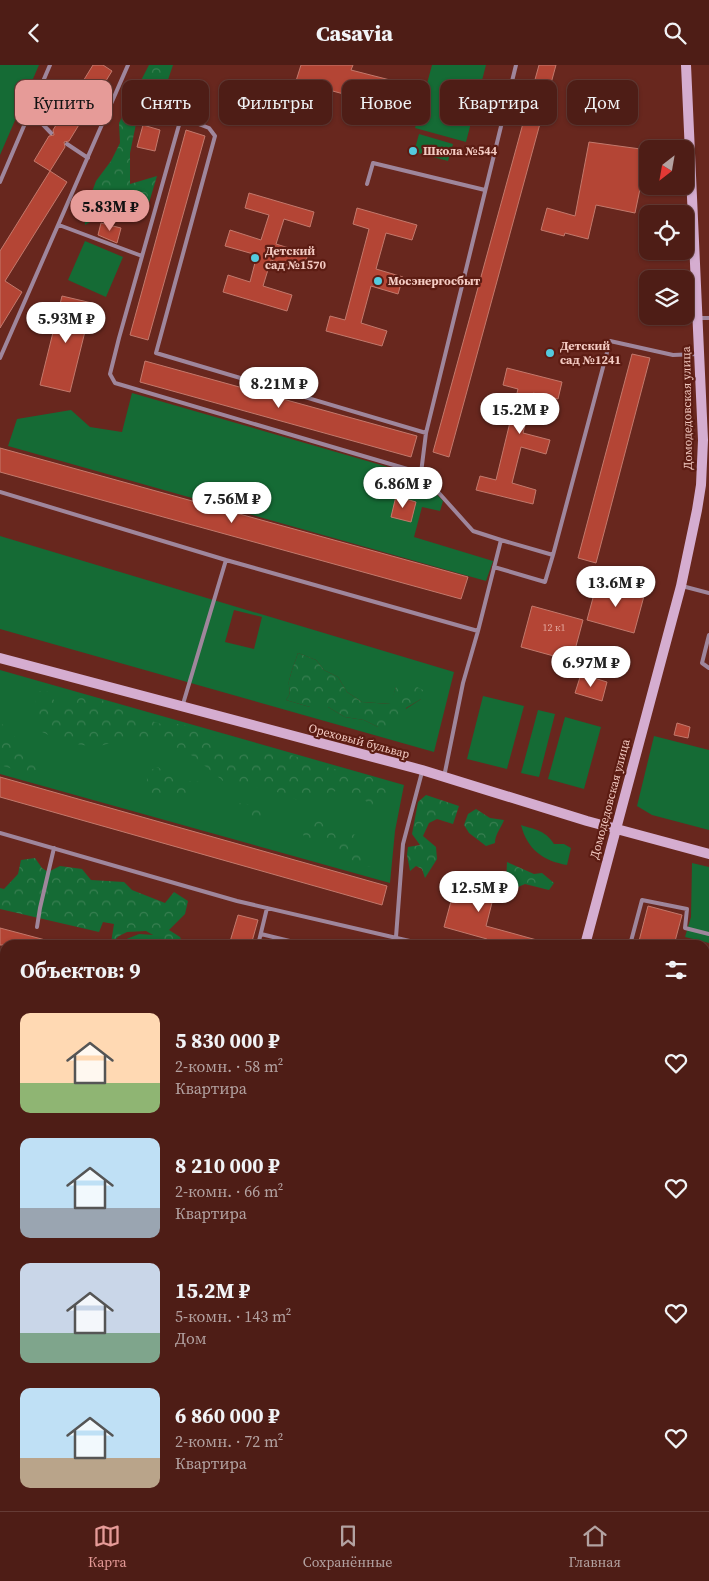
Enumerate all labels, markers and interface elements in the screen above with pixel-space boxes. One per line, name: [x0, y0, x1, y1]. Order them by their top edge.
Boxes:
text: Casavia: [316, 18, 393, 48]
icon: back: [20, 19, 48, 47]
icon: search: [661, 19, 689, 47]
chip: Купить: [15, 80, 112, 125]
chip: Снять: [122, 80, 209, 125]
chip: Фильтры: [219, 80, 332, 125]
chip: Новое: [342, 80, 430, 125]
chip: Квартира: [440, 80, 557, 125]
chip: Дом: [567, 80, 638, 125]
north arrow: [639, 140, 694, 195]
map controls: [639, 140, 694, 325]
place label: Школа №544: [423, 143, 498, 159]
marker: Школа №544: [407, 145, 419, 157]
pin: 5.83M ₽: [64, 189, 156, 232]
text: 5.83M ₽: [81, 195, 139, 217]
button: locate: [639, 205, 694, 260]
place label: Детский сад №1570: [265, 243, 326, 273]
marker: Детский сад №1570: [249, 252, 261, 264]
button: layers: [639, 270, 694, 325]
place label: Мосэнергосбыт: [388, 273, 481, 289]
marker: Мосэнергосбыт: [372, 275, 384, 287]
pin: 5.93M ₽: [20, 301, 112, 344]
text: 5.93M ₽: [37, 307, 95, 329]
place label: Детский сад №1241: [560, 338, 621, 368]
street label: Домодедовская улица: [678, 345, 696, 470]
marker: Детский сад №1241: [544, 347, 556, 359]
pin: 8.21M ₽: [233, 367, 325, 409]
text: 8.21M ₽: [250, 372, 308, 394]
pin: 15.2M ₽: [474, 393, 566, 435]
text: 15.2M ₽: [491, 398, 549, 420]
pin: 6.86M ₽: [357, 467, 449, 509]
text: 6.86M ₽: [374, 472, 432, 494]
pin: 7.56M ₽: [186, 481, 278, 524]
text: 7.56M ₽: [203, 487, 261, 509]
pin: 13.6M ₽: [570, 565, 662, 608]
text: 13.6M ₽: [587, 571, 645, 593]
house number: 12 к1: [543, 621, 565, 634]
pin: 6.97M ₽: [545, 645, 637, 688]
text: 6.97M ₽: [562, 651, 620, 673]
street label: Ореховый бульвар: [307, 720, 411, 762]
street label: Домодедовская улица: [586, 736, 634, 861]
pin: 12.5M ₽: [433, 871, 525, 913]
text: 12.5M ₽: [450, 876, 508, 898]
text: Объектов: 9: [20, 956, 141, 985]
icon: filters: [662, 956, 690, 984]
text: 5 830 000 ₽: [175, 1026, 280, 1055]
icon: home: [60, 1033, 120, 1093]
icon: heart: [662, 1049, 690, 1077]
text: 2-комн. · 58 m²: [175, 1055, 283, 1077]
text: Квартира: [175, 1077, 247, 1099]
text: 8 210 000 ₽: [175, 1151, 280, 1180]
icon: home: [60, 1158, 120, 1218]
icon: heart: [662, 1174, 690, 1202]
text: 2-комн. · 66 m²: [175, 1180, 283, 1202]
text: Квартира: [175, 1202, 247, 1224]
text: 15.2M ₽: [175, 1276, 250, 1305]
icon: home: [60, 1283, 120, 1343]
icon: heart: [662, 1299, 690, 1327]
text: 5-комн. · 143 m²: [175, 1305, 291, 1327]
text: Дом: [175, 1327, 207, 1349]
text: 6 860 000 ₽: [175, 1401, 280, 1430]
icon: home: [60, 1408, 120, 1468]
icon: heart: [662, 1424, 690, 1452]
text: 2-комн. · 72 m²: [175, 1430, 283, 1452]
text: Квартира: [175, 1452, 247, 1474]
tab: Карта: [88, 1522, 127, 1572]
tab: Сохранённые: [303, 1522, 392, 1572]
tab: Главная: [569, 1522, 621, 1572]

